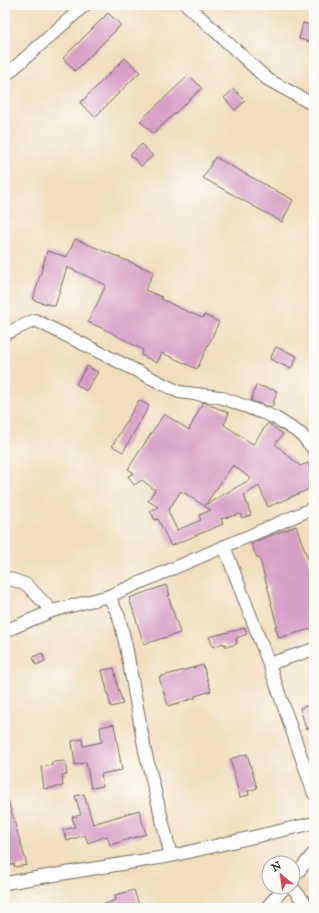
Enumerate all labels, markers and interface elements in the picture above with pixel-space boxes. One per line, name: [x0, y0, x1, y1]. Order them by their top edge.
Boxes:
north arrow: [261, 855, 301, 895]
text: N: [269, 858, 284, 875]

